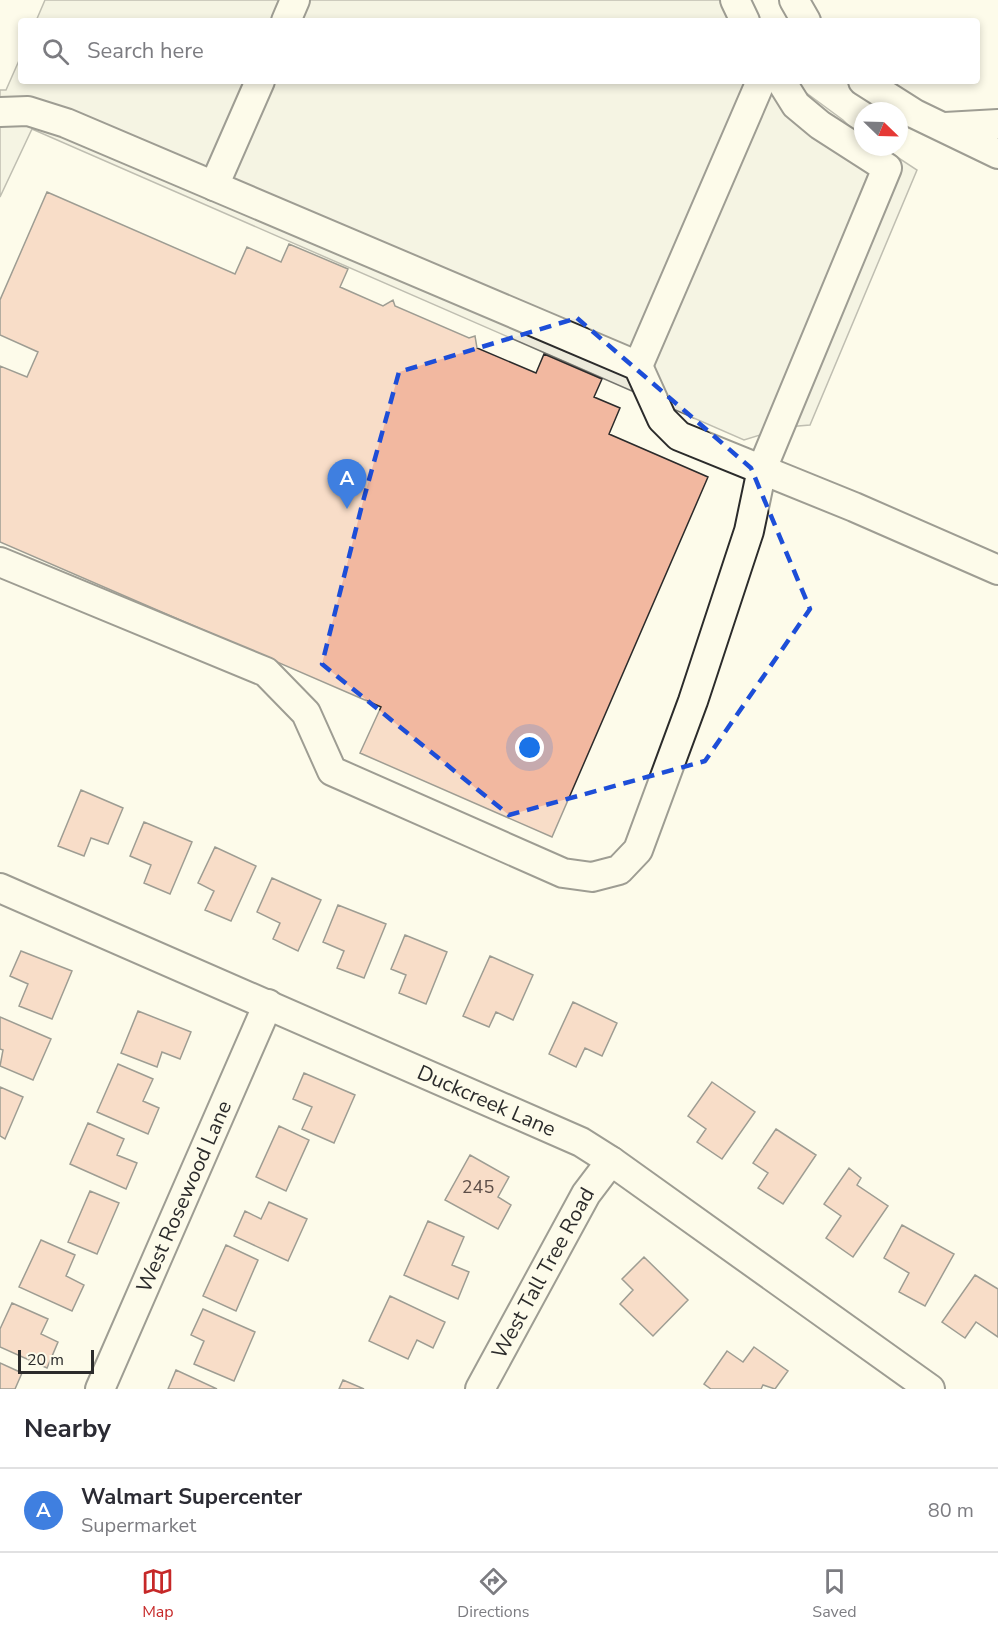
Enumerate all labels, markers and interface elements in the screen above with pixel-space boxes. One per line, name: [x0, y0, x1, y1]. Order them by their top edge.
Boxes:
search box: [18, 18, 980, 84]
icon: search: [39, 35, 72, 68]
text: Search here: [87, 36, 204, 66]
north arrow: [854, 102, 908, 156]
pin: A: [328, 460, 366, 509]
your location: [515, 733, 544, 762]
street label: Duckcreek Lane: [413, 1058, 560, 1143]
street label: West Rosewood Lane: [130, 1096, 238, 1297]
house number: 245: [462, 1175, 494, 1199]
street label: West Tall Tree Road: [485, 1182, 601, 1364]
scale bar: [18, 1347, 94, 1374]
text: 20 m: [27, 1349, 64, 1371]
text: Nearby: [24, 1411, 111, 1446]
text: Walmart Supercenter: [81, 1482, 302, 1512]
text: A: [36, 1497, 51, 1524]
text: 80 m: [928, 1497, 974, 1524]
text: Supermarket: [81, 1512, 196, 1539]
tab: Map: [141, 1565, 174, 1623]
tab: Directions: [457, 1565, 529, 1623]
tab: Saved: [812, 1565, 857, 1623]

